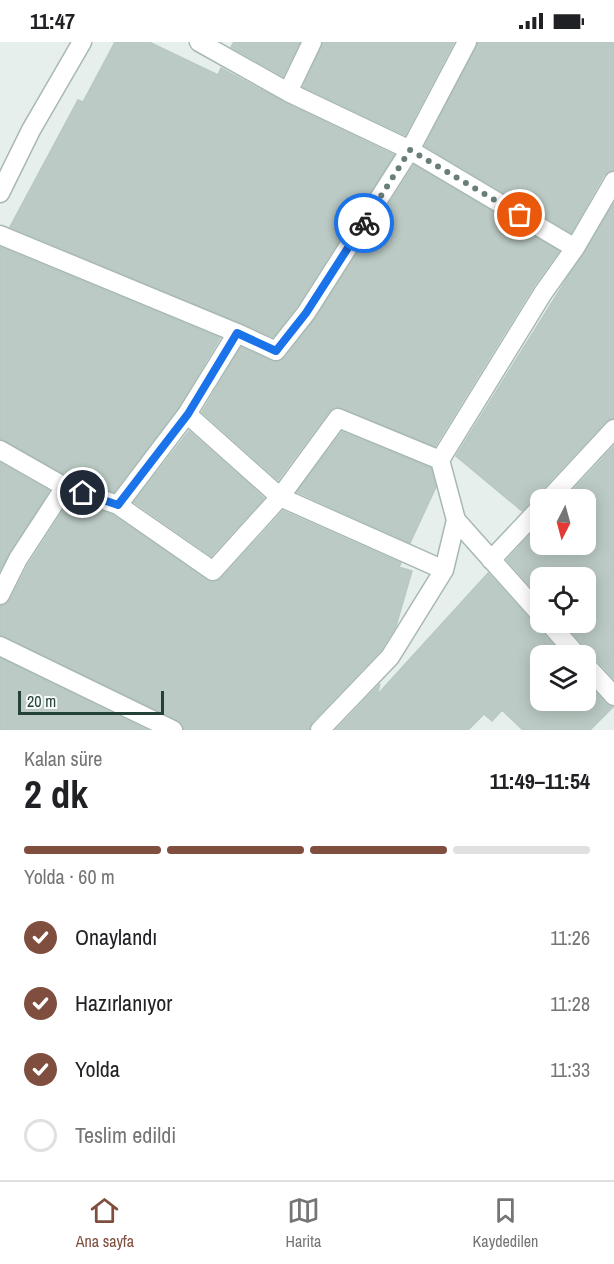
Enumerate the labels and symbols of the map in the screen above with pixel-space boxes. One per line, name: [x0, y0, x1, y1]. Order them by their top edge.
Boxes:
pin: [494, 189, 545, 240]
courier: [334, 193, 394, 253]
pin: [57, 467, 108, 518]
north arrow: [530, 489, 596, 555]
scale bar: [18, 688, 164, 716]

